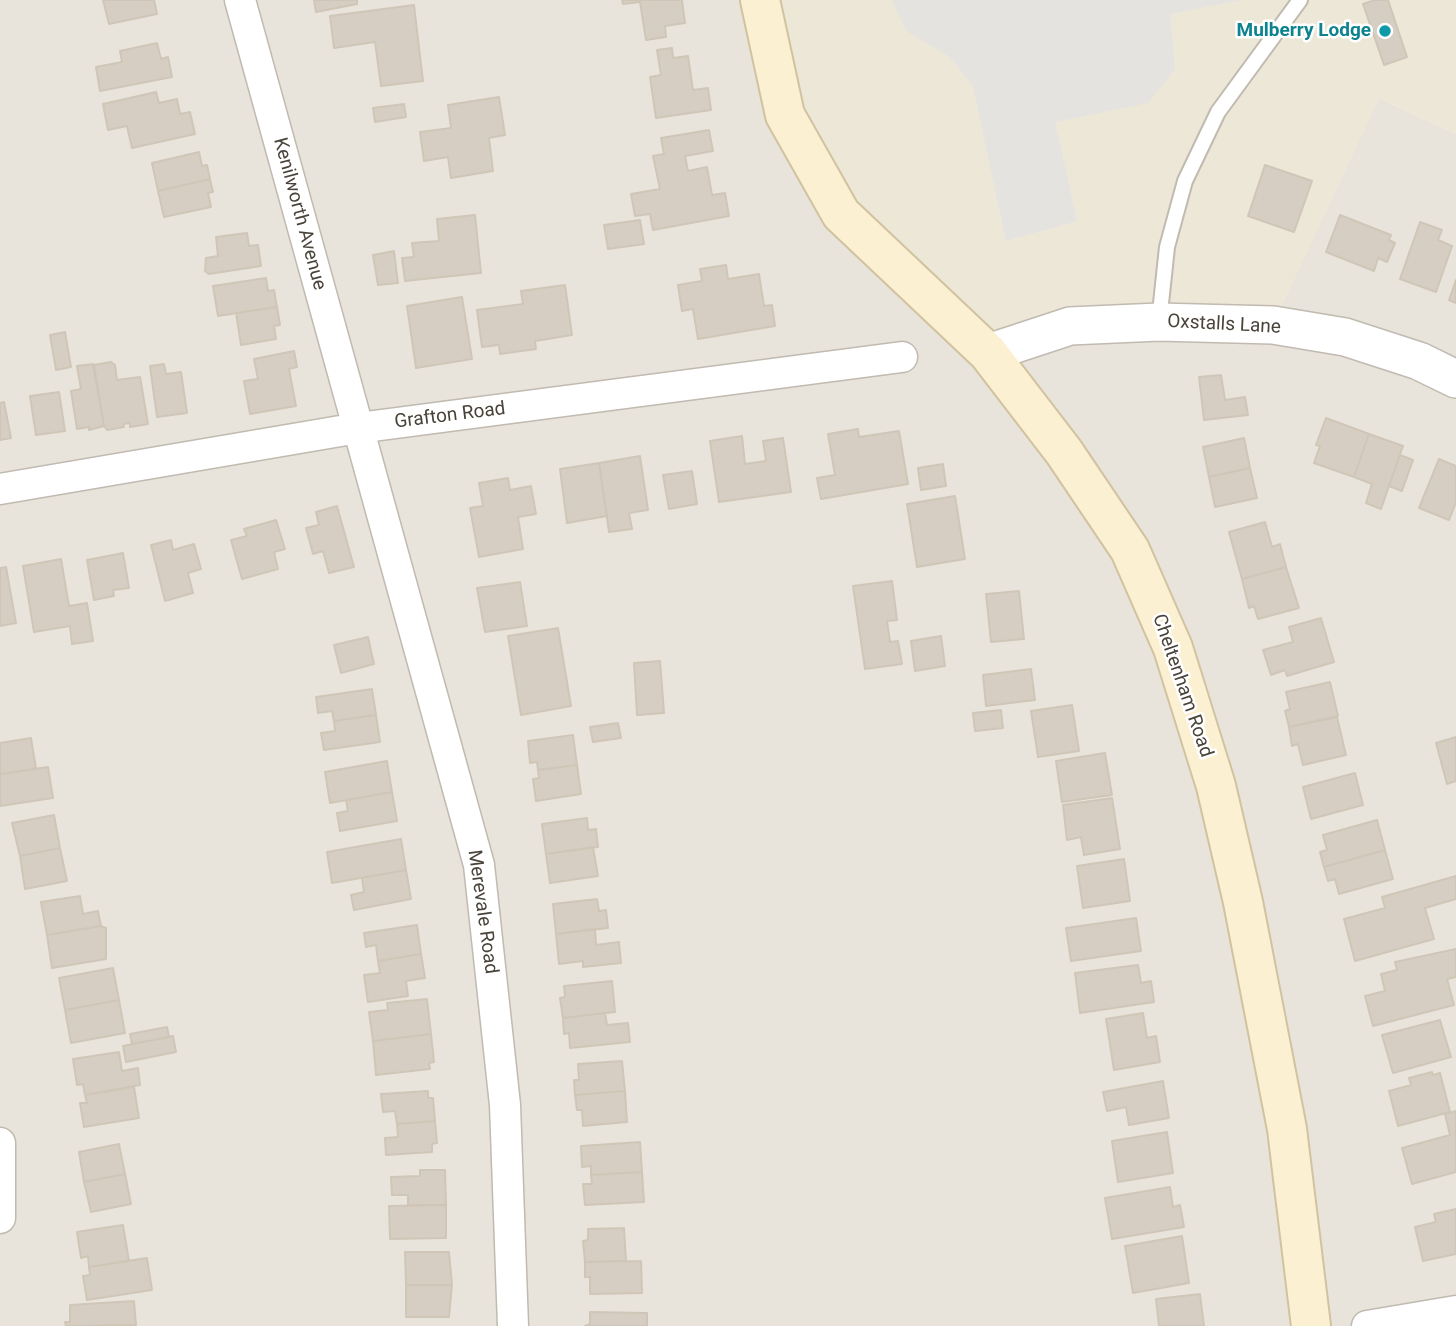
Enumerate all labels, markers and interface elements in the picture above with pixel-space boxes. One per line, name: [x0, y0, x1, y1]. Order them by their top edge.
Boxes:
place label: Mulberry Lodge: [1237, 20, 1371, 42]
marker: Mulberry Lodge: [1377, 23, 1393, 39]
street label: Kenilworth Avenue: [268, 135, 330, 293]
street label: Oxstalls Lane: [1167, 311, 1281, 339]
street label: Grafton Road: [393, 398, 507, 434]
street label: Cheltenham Road: [1147, 611, 1217, 761]
street label: Merevale Road: [462, 848, 502, 976]

